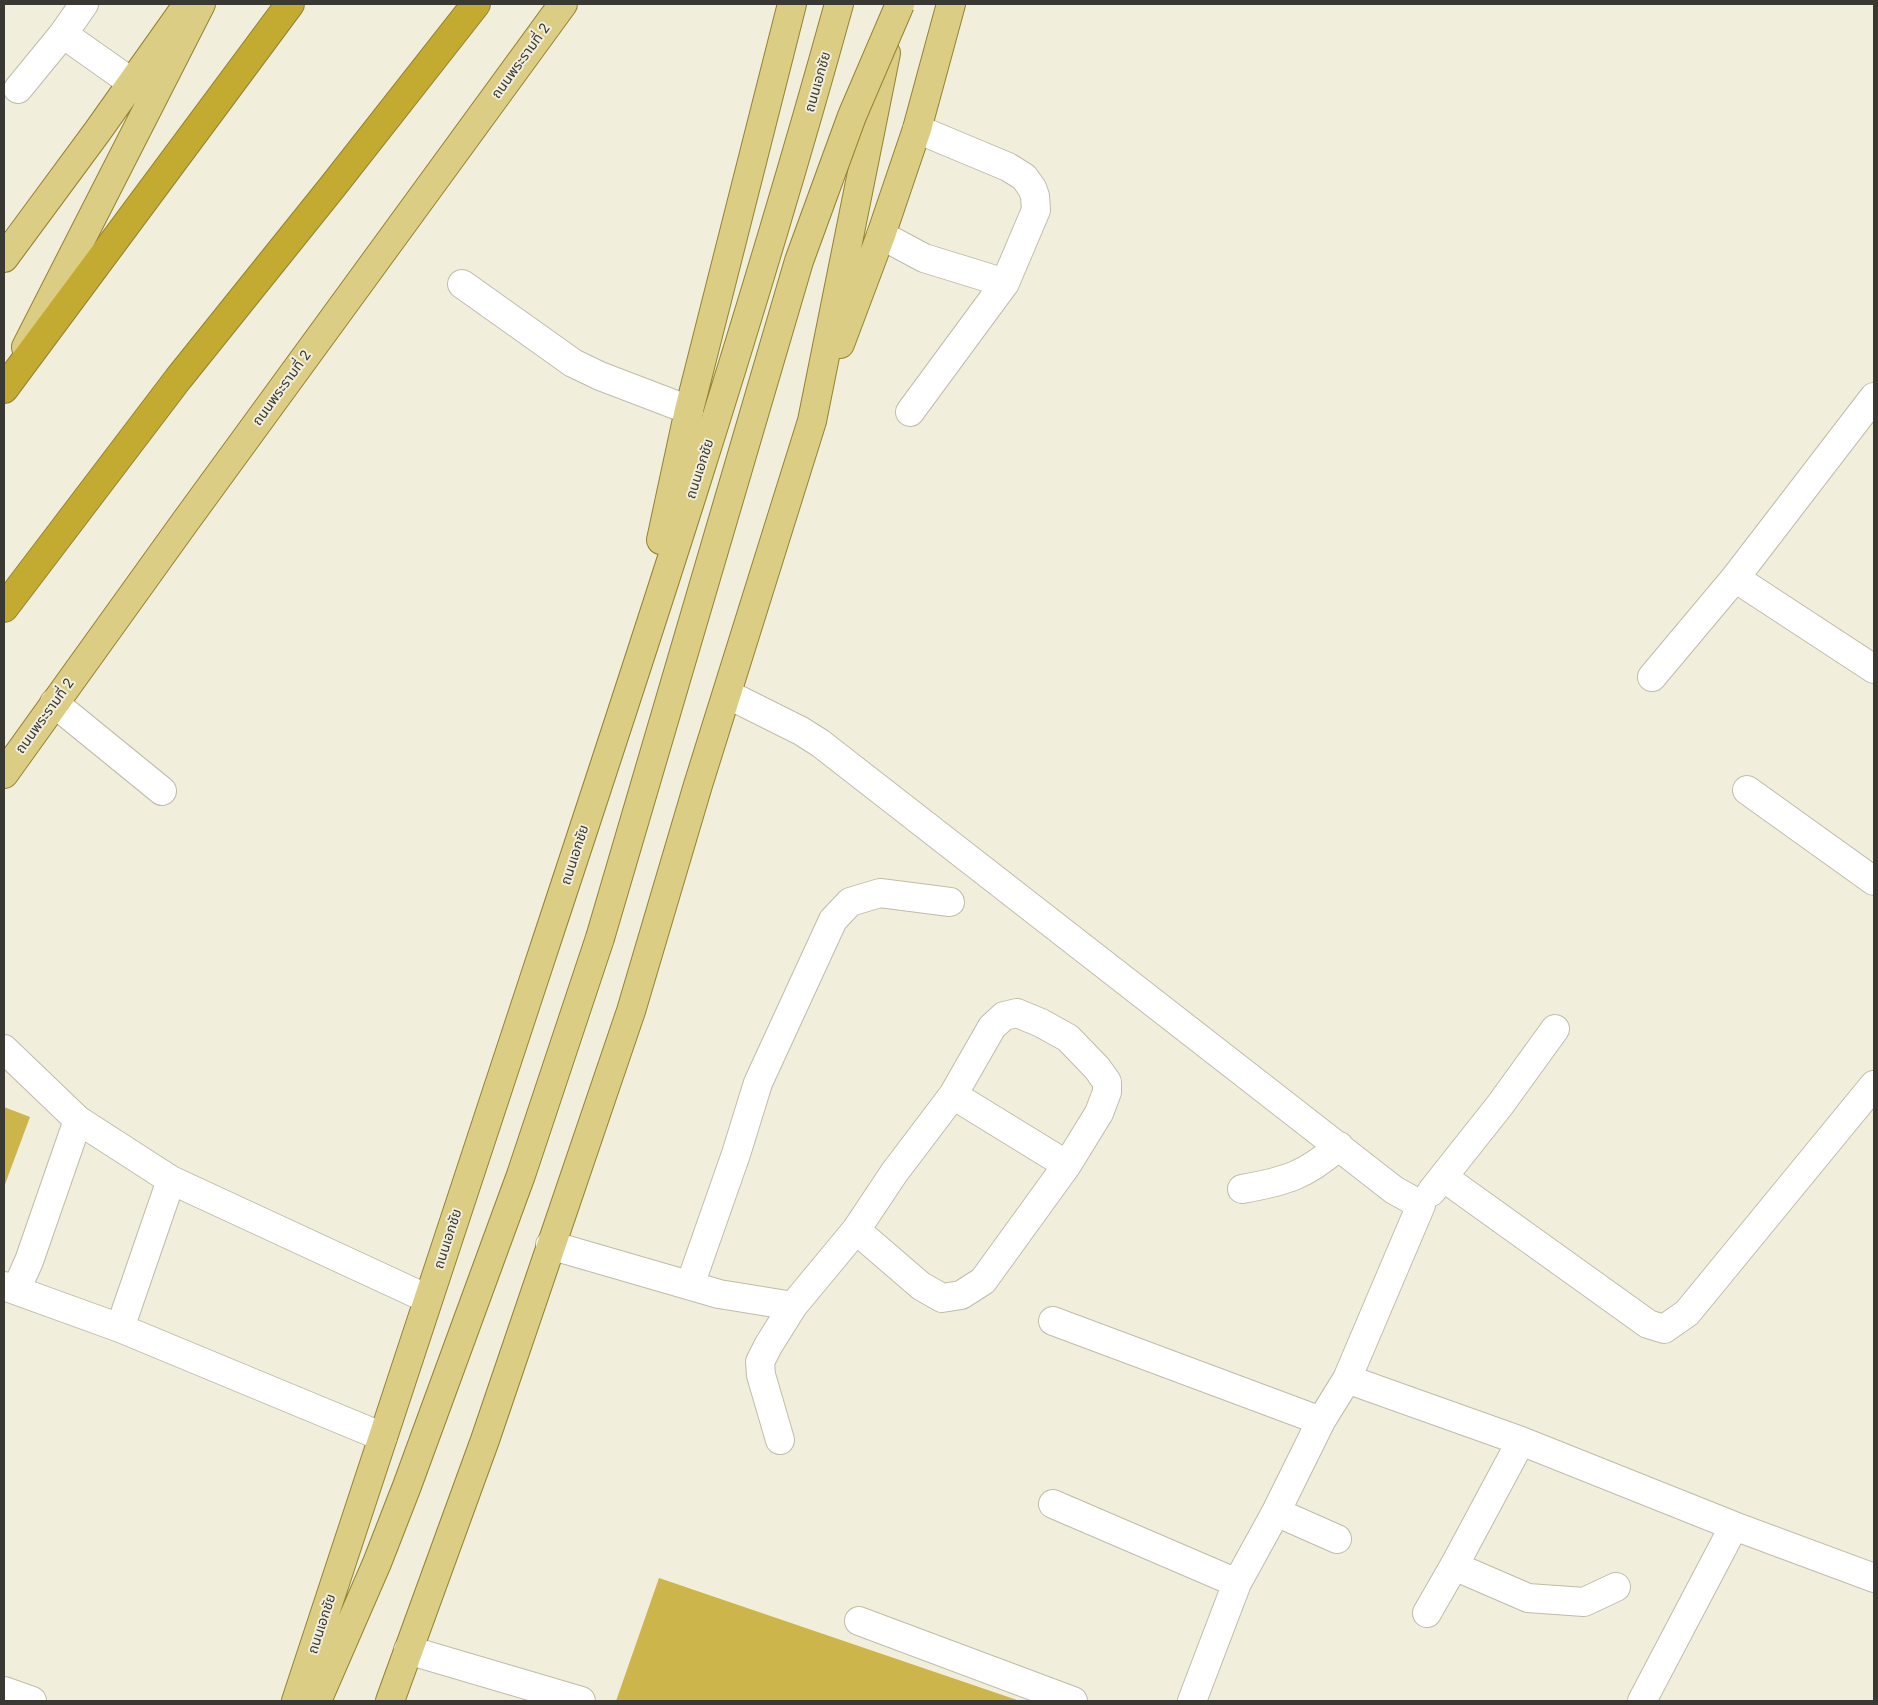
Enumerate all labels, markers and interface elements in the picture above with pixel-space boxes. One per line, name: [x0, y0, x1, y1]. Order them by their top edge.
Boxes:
street label: ถนนพระรามที่ 2: [488, 20, 554, 102]
street label: ถนนเอกชัย: [801, 50, 835, 114]
street label: ถนนพระรามที่ 2: [249, 347, 315, 429]
street label: ถนนเอกชัย: [682, 437, 718, 501]
street label: ถนนพระรามที่ 2: [12, 675, 78, 757]
street label: ถนนเอกชัย: [557, 823, 593, 887]
street label: ถนนเอกชัย: [430, 1207, 466, 1271]
street label: ถนนเอกชัย: [304, 1592, 340, 1656]

